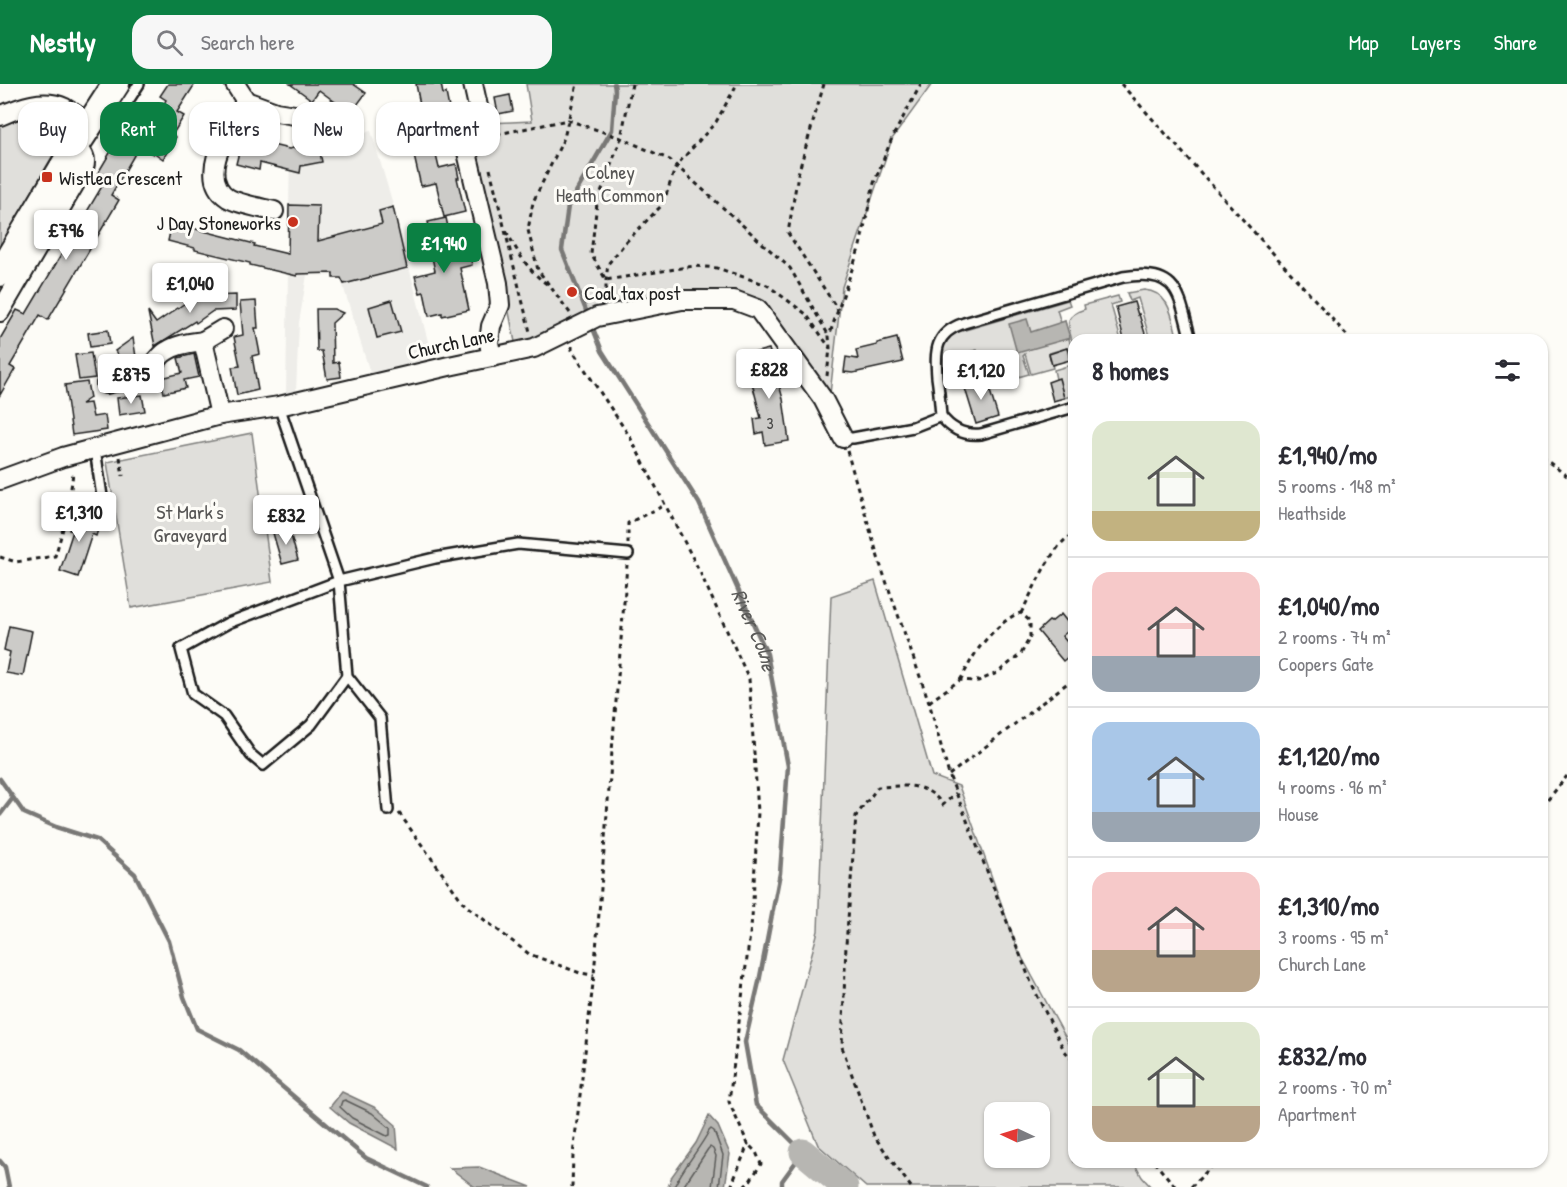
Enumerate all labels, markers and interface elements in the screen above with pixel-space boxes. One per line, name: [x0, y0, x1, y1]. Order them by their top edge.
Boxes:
search box: [132, 15, 552, 69]
text: Nestly: [30, 23, 96, 61]
icon: search: [153, 26, 186, 59]
text: Search here: [201, 27, 295, 57]
text: Map: [1349, 28, 1378, 57]
text: Layers: [1411, 28, 1461, 57]
text: Share: [1494, 28, 1537, 57]
chip: Buy: [18, 102, 88, 156]
chip: Rent: [100, 102, 177, 156]
chip: Filters: [189, 102, 280, 156]
chip: New: [292, 102, 364, 156]
chip: Apartment: [376, 102, 500, 156]
park label: Colney Heath Common: [556, 158, 664, 208]
place label: Wistlea Crescent: [59, 164, 183, 191]
marker: Wistlea Crescent: [40, 170, 54, 184]
place label: J Day Stoneworks: [156, 209, 281, 236]
pin: £796: [30, 210, 102, 261]
marker: J Day Stoneworks: [286, 215, 300, 229]
text: £796: [48, 216, 84, 243]
pin: £1,940: [395, 223, 493, 274]
text: £1,940: [421, 229, 467, 256]
pin: £1,040: [141, 263, 239, 314]
text: £1,040: [166, 269, 214, 296]
place label: Coal tax post: [584, 279, 681, 306]
marker: Coal tax post: [565, 285, 579, 299]
street label: Church Lane: [405, 321, 497, 365]
pin: £828: [733, 349, 805, 400]
pin: £1,120: [932, 350, 1030, 401]
text: 8 homes: [1092, 353, 1169, 388]
pin: £875: [95, 354, 167, 405]
icon: filters: [1491, 354, 1524, 387]
text: £828: [750, 355, 788, 382]
text: £1,120: [957, 356, 1005, 383]
text: £875: [112, 360, 150, 387]
house number: 3: [766, 412, 774, 434]
text: £1,940/mo: [1278, 437, 1377, 472]
icon: home: [1140, 445, 1212, 517]
text: 5 rooms · 148 m²: [1278, 472, 1396, 499]
pin: £1,310: [30, 492, 128, 543]
pin: £832: [250, 495, 322, 546]
text: £1,310: [55, 498, 103, 525]
park label: St Mark's Graveyard: [154, 498, 227, 548]
text: Heathside: [1278, 499, 1346, 526]
text: £832: [267, 501, 305, 528]
water label: River Colne: [725, 584, 785, 675]
text: £1,040/mo: [1278, 588, 1379, 623]
icon: home: [1140, 596, 1212, 668]
text: 2 rooms · 74 m²: [1278, 623, 1390, 650]
text: Coopers Gate: [1278, 650, 1374, 677]
text: £1,120/mo: [1278, 738, 1379, 773]
icon: home: [1140, 746, 1212, 818]
text: 4 rooms · 96 m²: [1278, 773, 1387, 800]
text: House: [1278, 800, 1319, 827]
text: £1,310/mo: [1278, 888, 1379, 923]
icon: home: [1140, 896, 1212, 968]
text: 3 rooms · 95 m²: [1278, 923, 1388, 950]
text: Church Lane: [1278, 950, 1366, 977]
text: £832/mo: [1278, 1038, 1367, 1073]
icon: home: [1140, 1046, 1212, 1118]
text: 2 rooms · 70 m²: [1278, 1073, 1392, 1100]
text: Apartment: [1278, 1100, 1356, 1127]
north arrow: [984, 1102, 1050, 1168]
map controls: [984, 1102, 1050, 1168]

